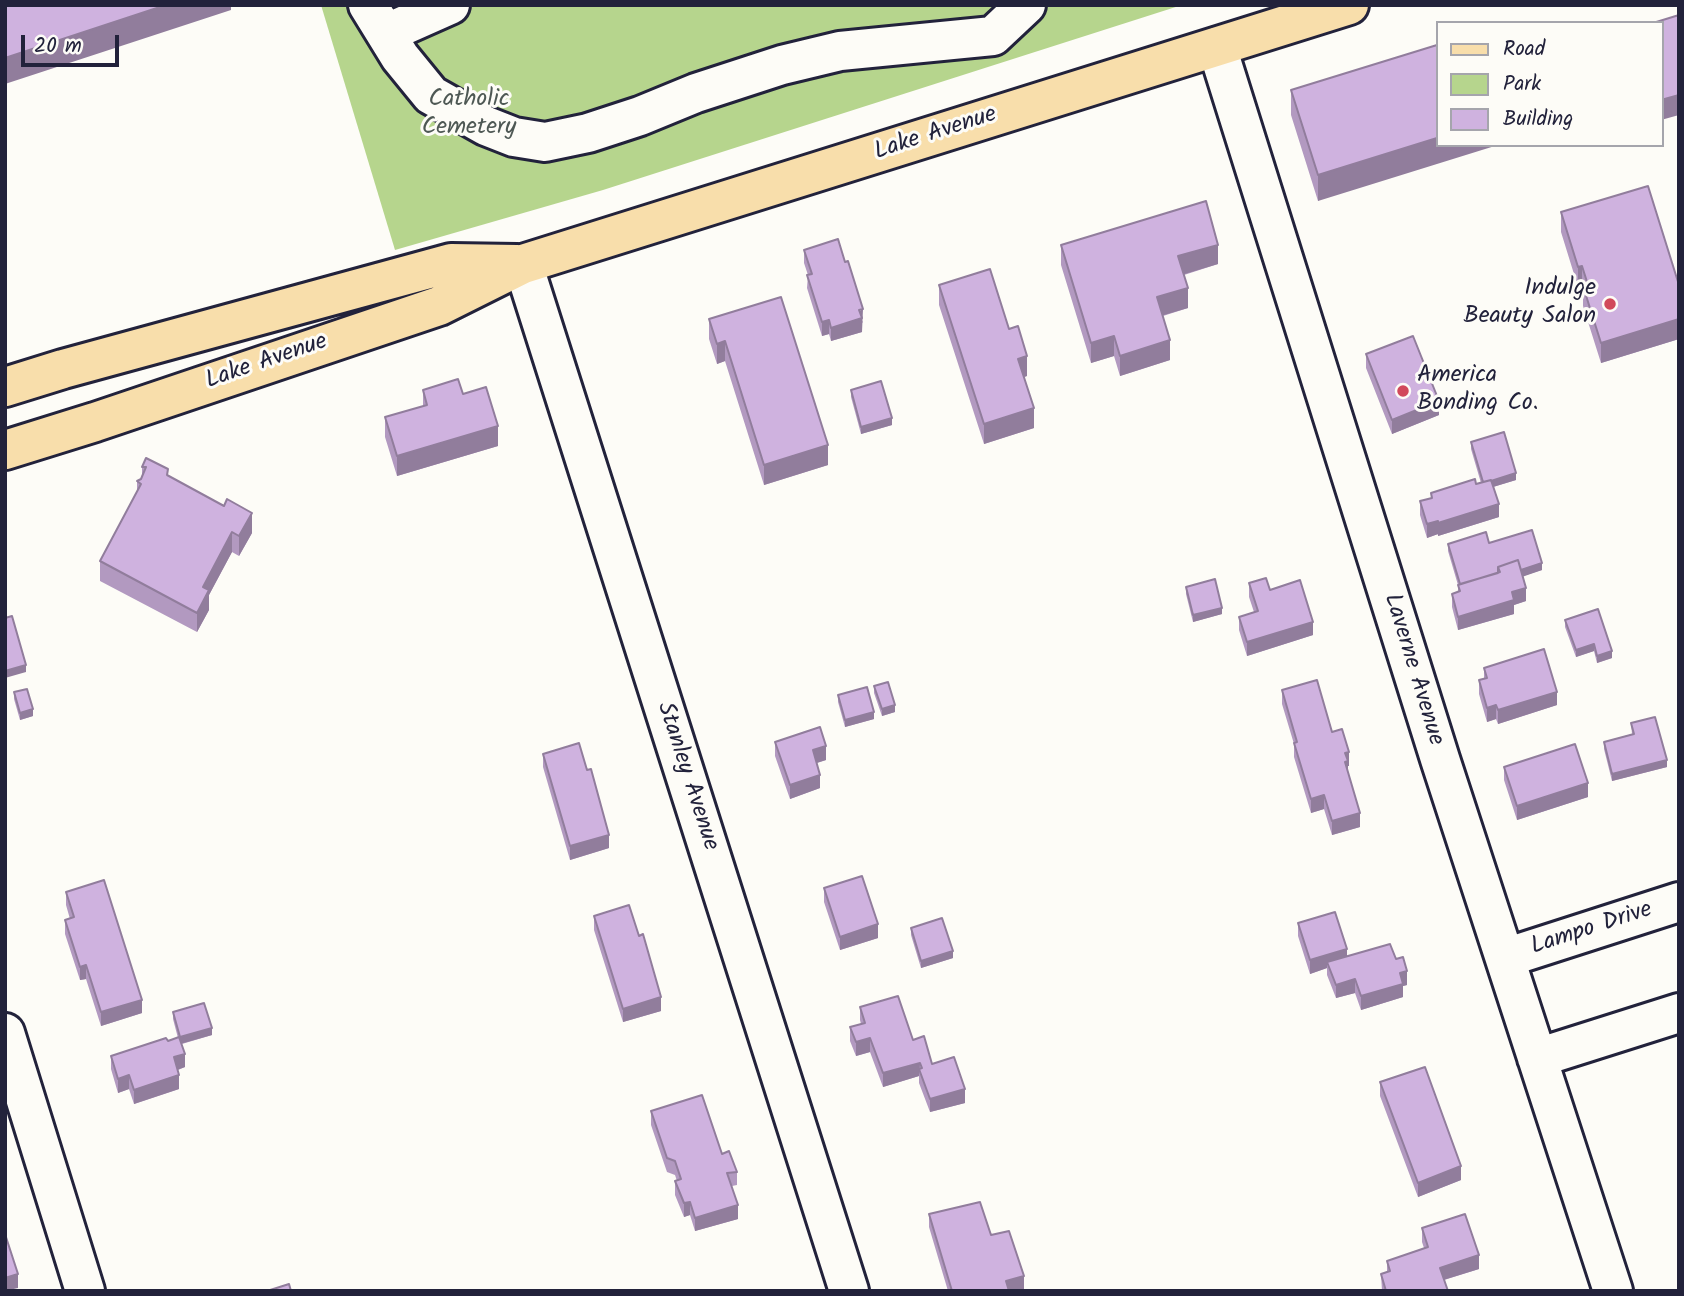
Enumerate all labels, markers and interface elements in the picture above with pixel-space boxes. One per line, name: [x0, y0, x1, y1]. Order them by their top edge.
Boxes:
scale bar: [24, 21, 122, 65]
legend: [1436, 21, 1663, 147]
text: 20 m: [34, 30, 82, 63]
text: Road: [1503, 33, 1545, 66]
text: Park: [1503, 68, 1541, 101]
park label: Catholic Cemetery: [422, 87, 516, 143]
street label: Lake Avenue: [871, 102, 1001, 168]
text: Building: [1503, 103, 1573, 136]
place label: Indulge Beauty Salon: [1463, 276, 1596, 332]
marker: Indulge Beauty Salon: [1602, 296, 1618, 312]
street label: Lake Avenue: [202, 329, 332, 397]
place label: America Bonding Co.: [1417, 363, 1538, 419]
marker: America Bonding Co.: [1395, 383, 1411, 399]
street label: Laverne Avenue: [1375, 591, 1449, 749]
street label: Stanley Avenue: [648, 699, 724, 855]
street label: Lampo Drive: [1528, 897, 1656, 963]

